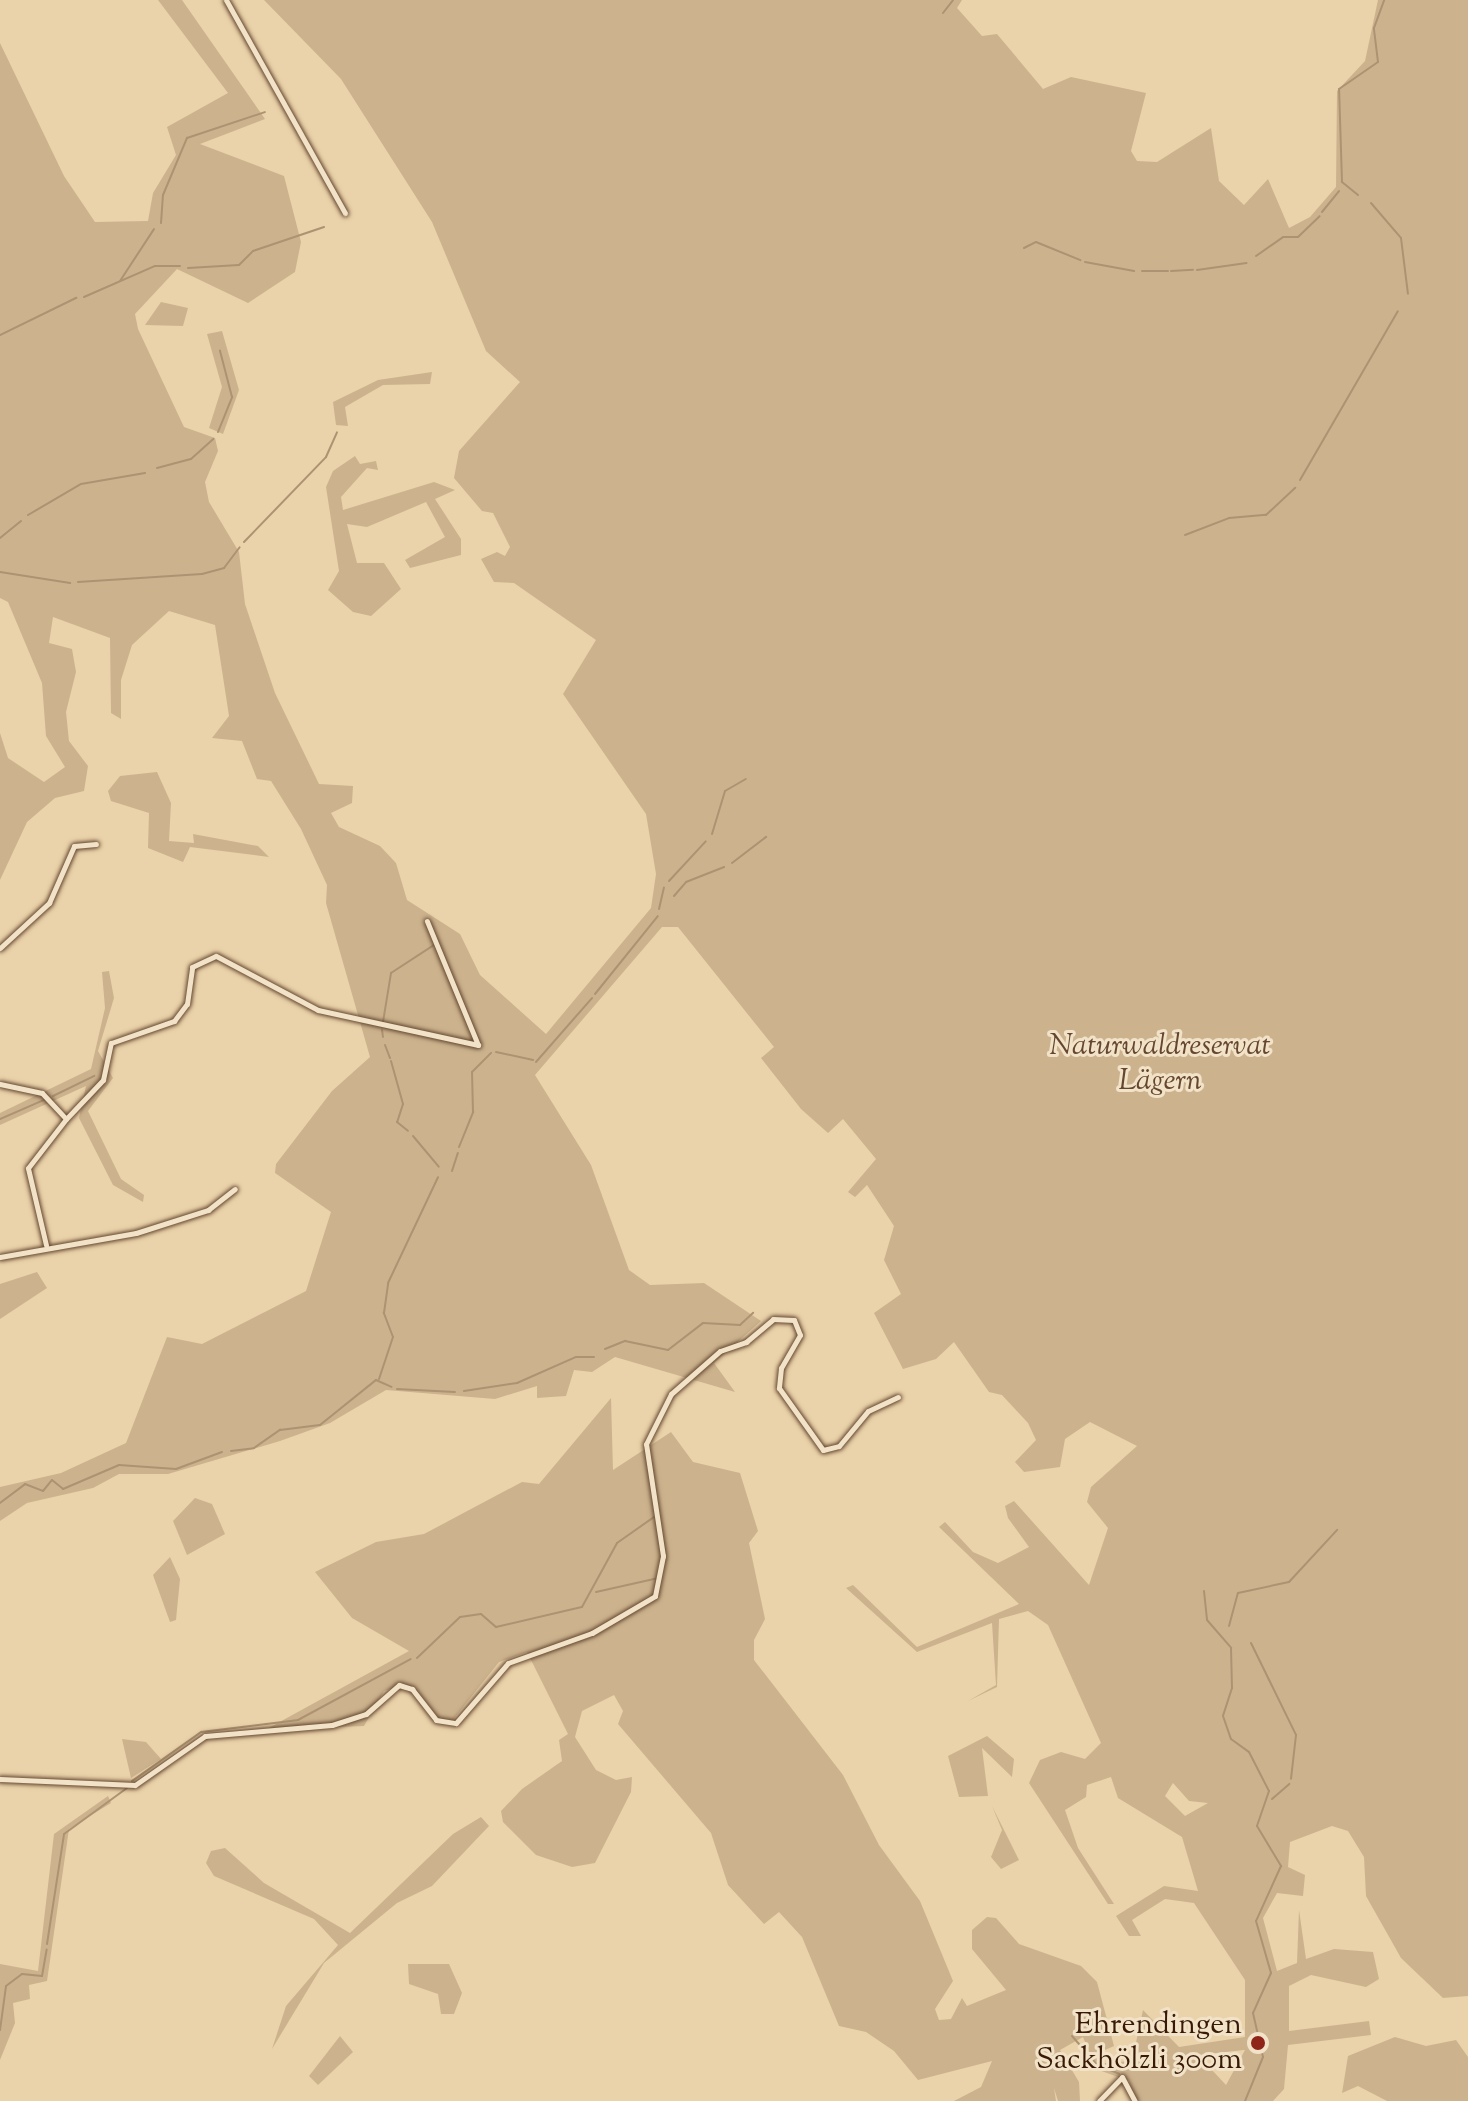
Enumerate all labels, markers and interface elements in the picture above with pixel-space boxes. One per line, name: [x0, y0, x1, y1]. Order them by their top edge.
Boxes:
park label: Naturwaldreservat Lägern: [1049, 1029, 1271, 1100]
place label: Ehrendingen Sackhölzli 300m: [1036, 2008, 1242, 2078]
marker: Ehrendingen Sackhölzli 300m: [1249, 2034, 1267, 2052]

